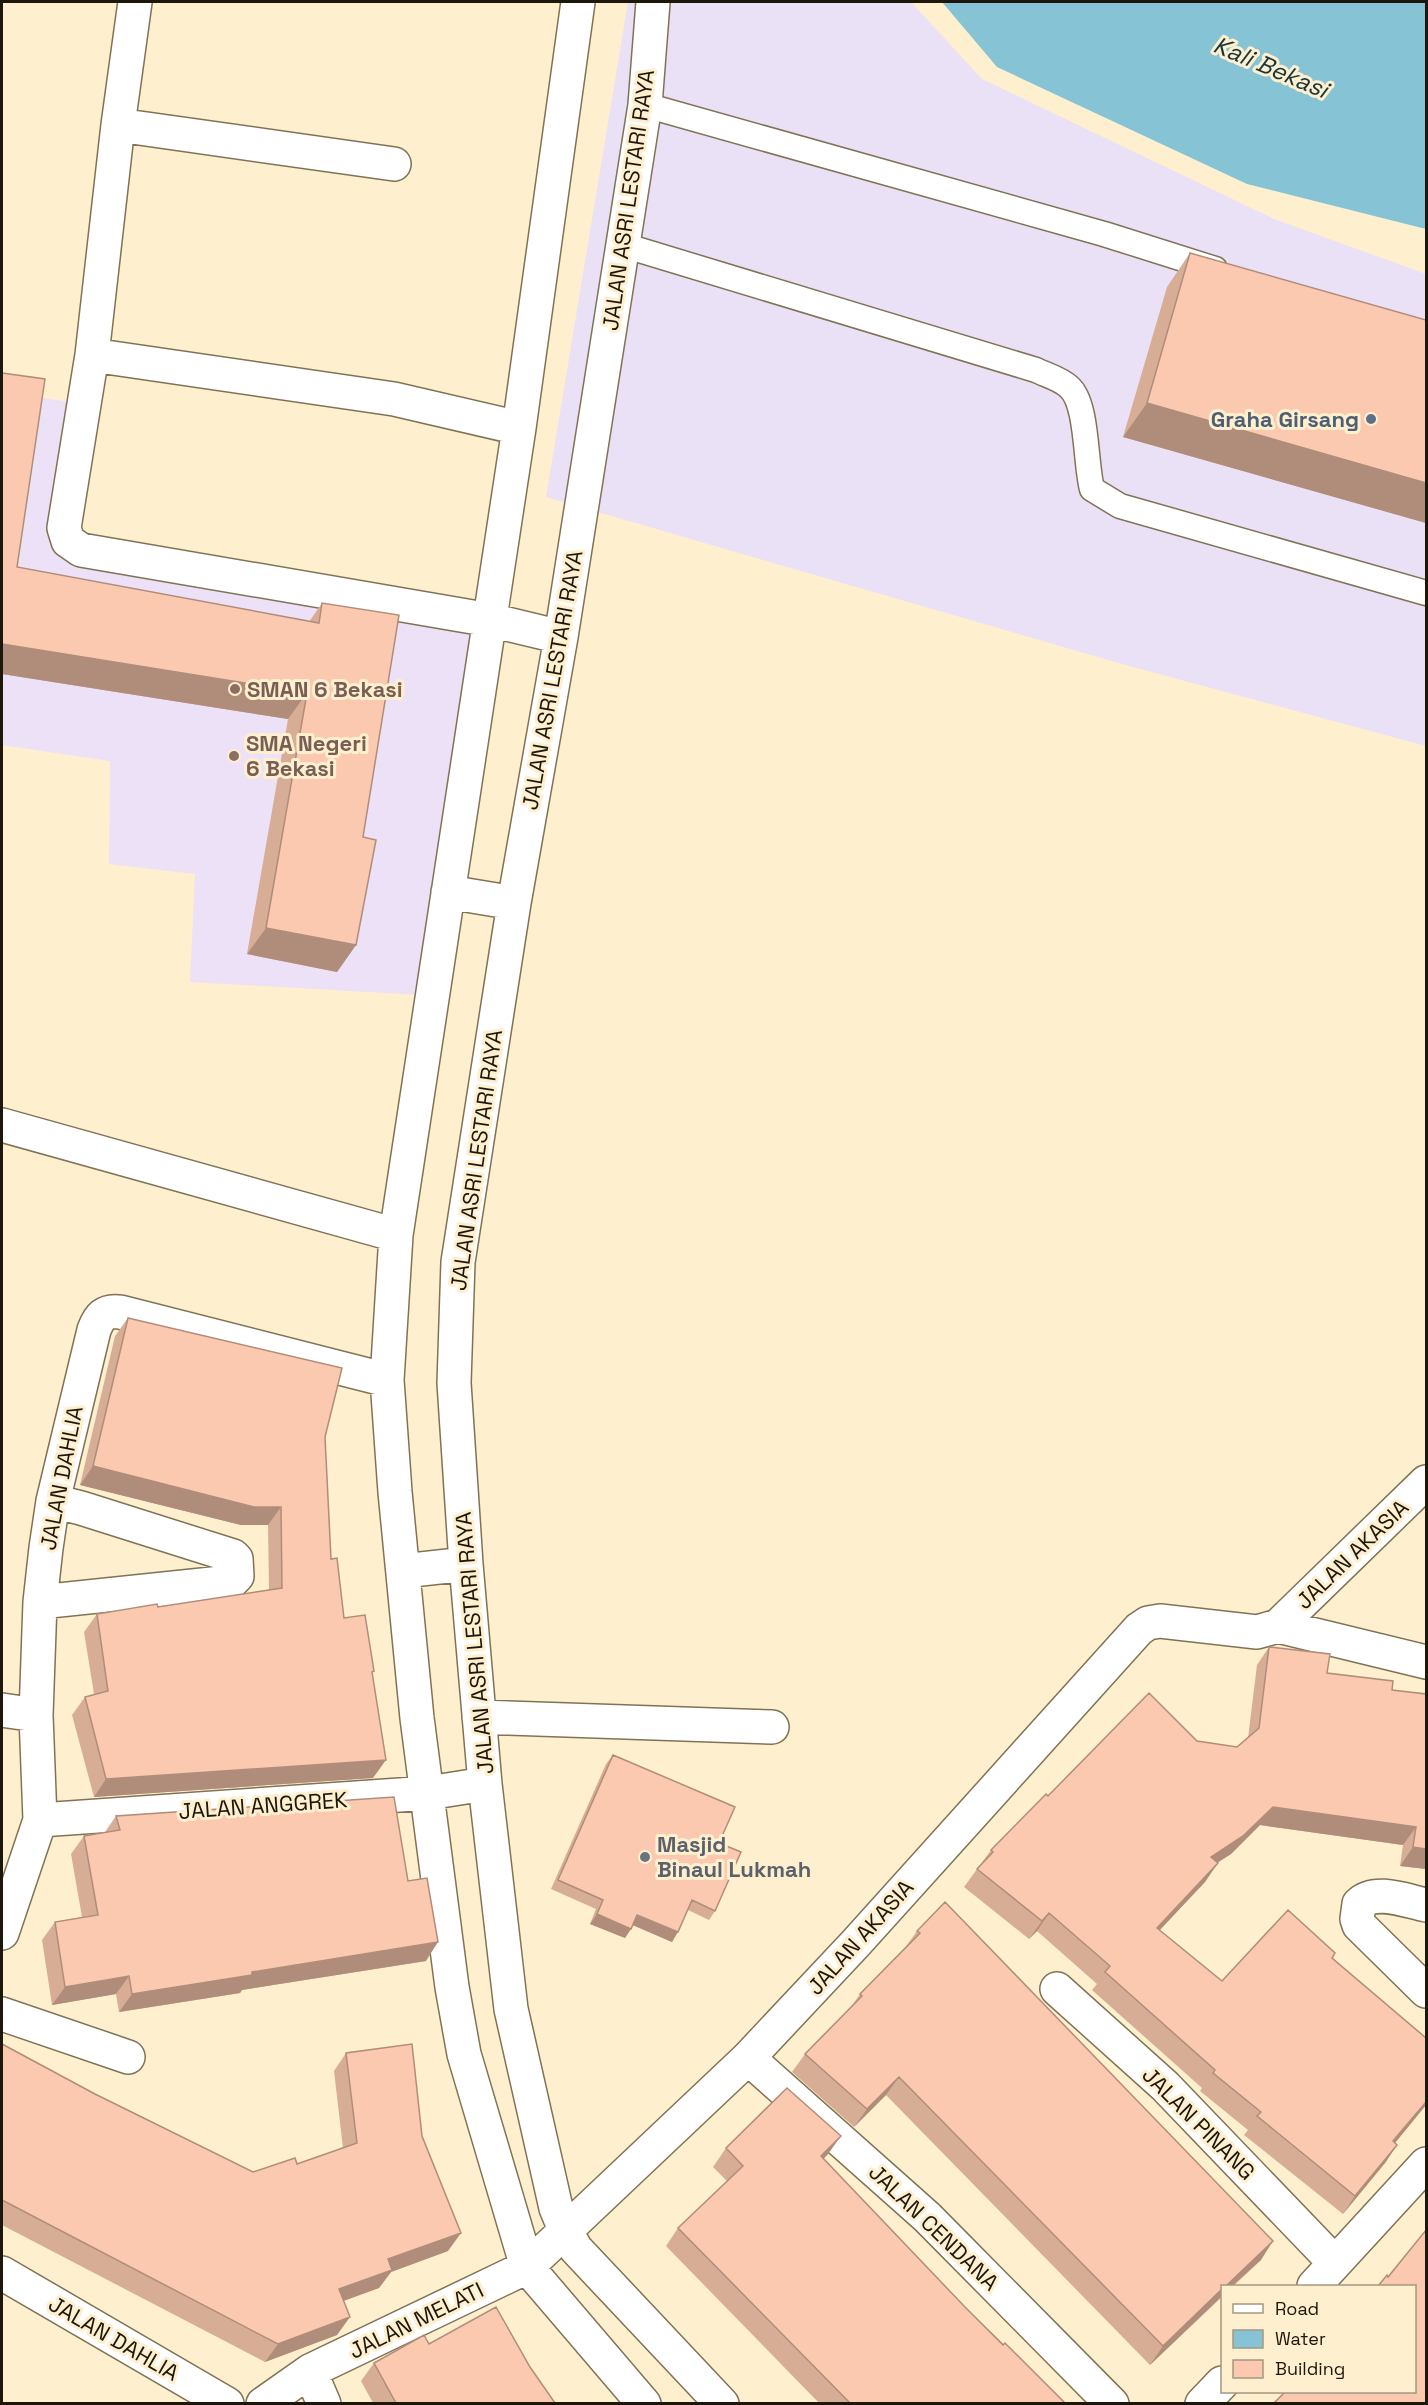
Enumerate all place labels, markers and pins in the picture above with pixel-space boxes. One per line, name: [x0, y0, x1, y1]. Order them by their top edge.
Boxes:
place label: Graha Girsang: [1211, 405, 1359, 433]
marker: Graha Girsang: [1364, 412, 1378, 426]
place label: SMAN 6 Bekasi: [247, 675, 403, 703]
marker: SMAN 6 Bekasi: [228, 682, 242, 696]
place label: SMA Negeri 6 Bekasi: [246, 729, 367, 782]
marker: SMA Negeri 6 Bekasi: [227, 749, 241, 763]
place label: Masjid Binaul Lukmah: [657, 1830, 811, 1883]
marker: Masjid Binaul Lukmah: [638, 1850, 652, 1864]

